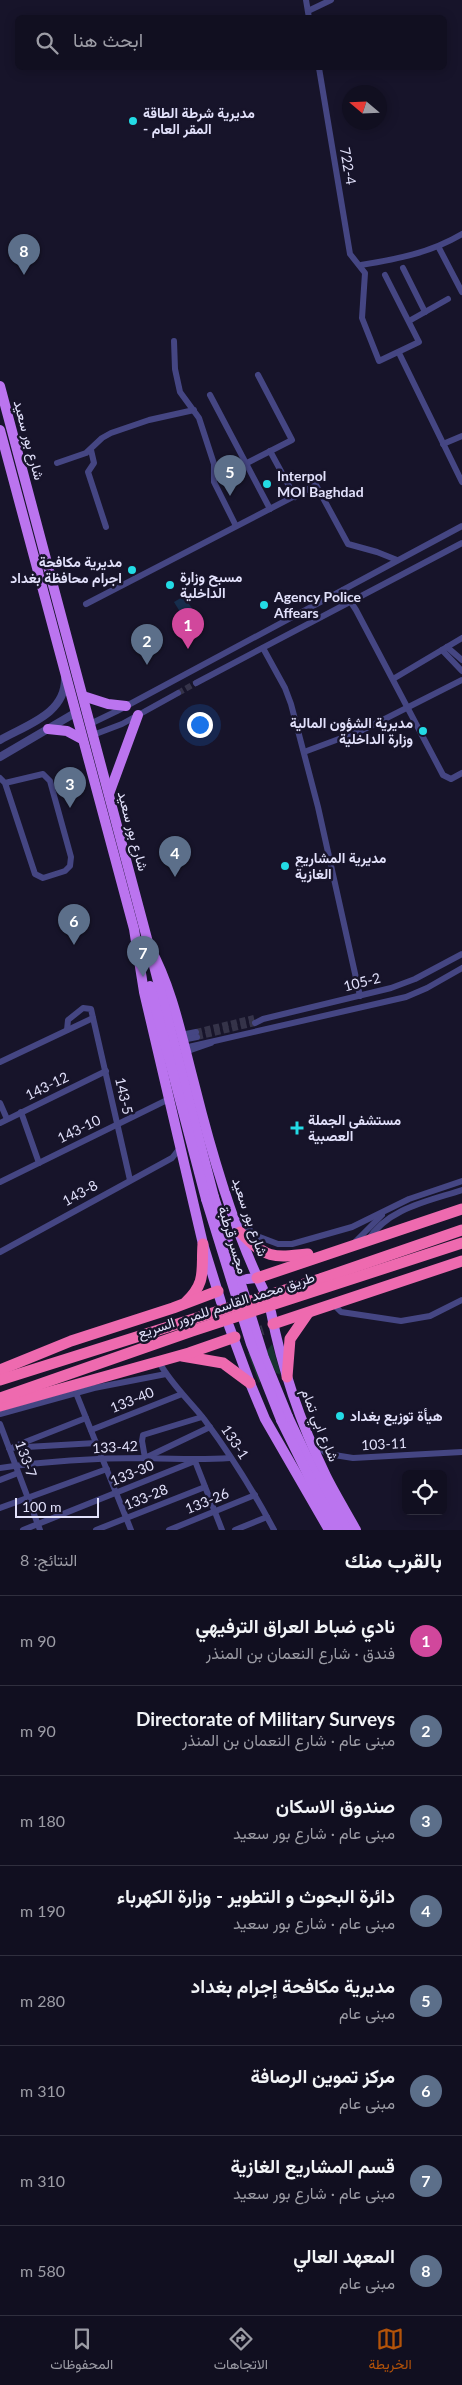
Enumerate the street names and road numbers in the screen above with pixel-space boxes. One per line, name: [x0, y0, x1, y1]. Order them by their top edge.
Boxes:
street label: 722-4: [337, 146, 360, 186]
street label: شارع بور سعيد: [8, 398, 48, 482]
street label: شارع بور سعيد: [112, 789, 152, 873]
street label: 105-2: [342, 969, 382, 994]
street label: 143-12: [22, 1068, 71, 1103]
street label: 143-5: [112, 1076, 137, 1116]
street label: 143-10: [54, 1111, 103, 1146]
street label: شارع بور سعيد: [226, 1175, 272, 1259]
street label: 143-8: [59, 1176, 100, 1209]
street label: مجسر قرطبة: [214, 1204, 252, 1276]
street label: طريق محمد القاسم للمرور السريع: [135, 1268, 317, 1344]
street label: 133-40: [107, 1383, 156, 1416]
street label: شارع ابي تمام: [294, 1386, 343, 1465]
street label: 133-1: [218, 1421, 253, 1462]
street label: 103-11: [361, 1434, 407, 1453]
street label: 133-42: [92, 1437, 138, 1456]
street label: 133-7: [12, 1438, 41, 1479]
street label: 133-30: [107, 1456, 156, 1489]
street label: 133-28: [121, 1480, 170, 1513]
street label: 133-26: [182, 1484, 231, 1517]

